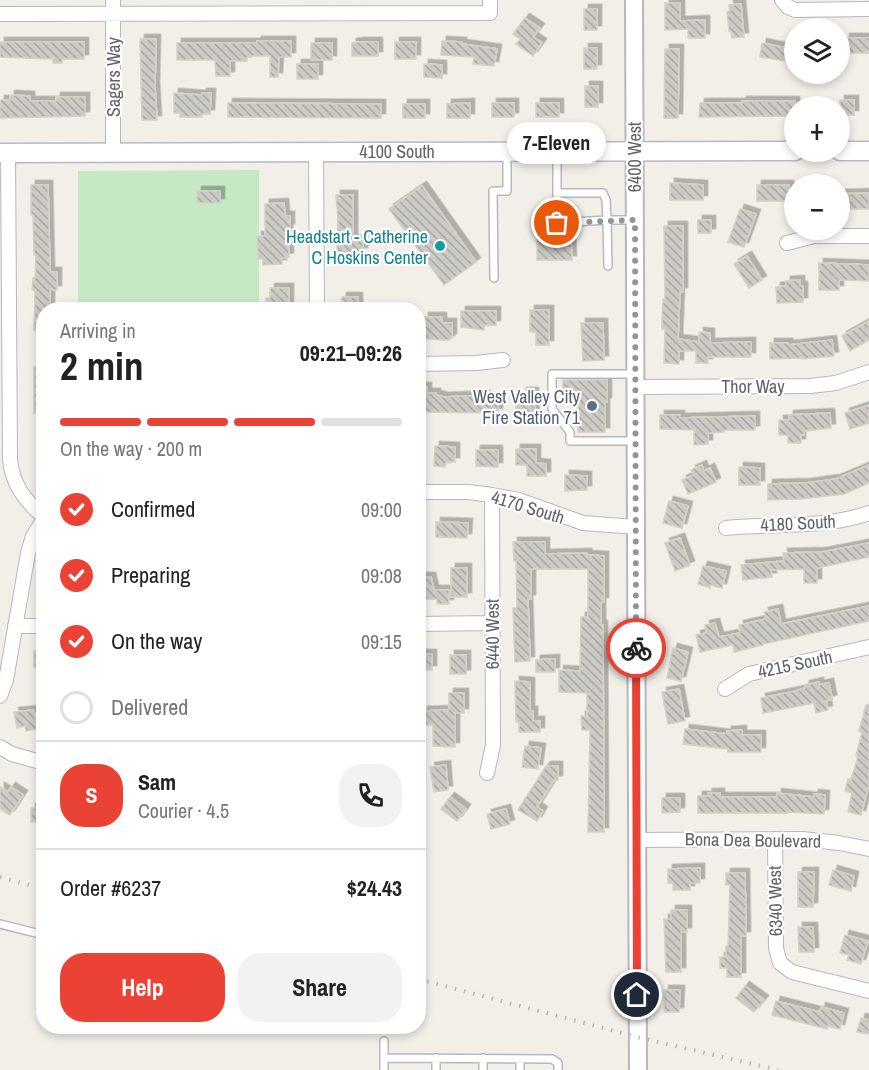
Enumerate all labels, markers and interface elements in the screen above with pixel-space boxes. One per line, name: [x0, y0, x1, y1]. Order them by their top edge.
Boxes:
map controls: [784, 18, 850, 240]
button: layers: [784, 18, 850, 84]
street label: Sagers Way: [101, 36, 126, 117]
button: +: [784, 96, 850, 162]
callout: 7-Eleven: [508, 121, 606, 163]
street label: 6400 West: [622, 122, 647, 192]
text: 7-Eleven: [523, 129, 590, 156]
street label: 4100 South: [359, 139, 435, 164]
button: −: [784, 174, 850, 240]
pin: [531, 197, 582, 248]
icon: bag: [540, 206, 573, 239]
place label: Headstart - Catherine C Hoskins Center: [286, 224, 428, 270]
marker: Headstart - Catherine C Hoskins Center: [433, 239, 447, 253]
text: Arriving in: [60, 317, 136, 344]
text: 09:21–09:26: [300, 338, 402, 368]
text: 2 min: [60, 340, 144, 392]
street label: Thor Way: [721, 374, 785, 399]
place label: West Valley City Fire Station 71: [473, 384, 581, 430]
marker: West Valley City Fire Station 71: [585, 399, 599, 413]
text: On the way · 200 m: [60, 435, 202, 462]
street label: 4170 South: [488, 484, 568, 530]
icon: check: [60, 493, 93, 526]
text: Confirmed: [111, 494, 195, 524]
text: 09:00: [361, 496, 402, 523]
street label: 4180 South: [760, 509, 836, 537]
icon: check: [60, 559, 93, 592]
text: Preparing: [111, 560, 190, 590]
text: 09:08: [361, 562, 402, 589]
street label: 6440 West: [480, 599, 505, 669]
courier: [606, 618, 666, 678]
icon: check: [60, 625, 93, 658]
text: On the way: [111, 626, 202, 656]
text: 09:15: [361, 628, 402, 655]
icon: bike: [620, 632, 653, 665]
street label: 4215 South: [755, 644, 835, 684]
text: Delivered: [111, 692, 188, 722]
button: phone: [339, 764, 402, 827]
text: Sam: [138, 767, 176, 797]
text: S: [85, 780, 98, 810]
text: Courier · 4.5: [138, 797, 229, 824]
street label: Bona Dea Boulevard: [685, 826, 821, 854]
street label: 6340 West: [762, 866, 788, 936]
text: Order #6237: [60, 873, 161, 903]
text: $24.43: [347, 873, 402, 903]
button: Help: [60, 953, 225, 1022]
button: Share: [237, 953, 402, 1022]
pin: [611, 969, 662, 1020]
icon: home: [620, 978, 653, 1011]

